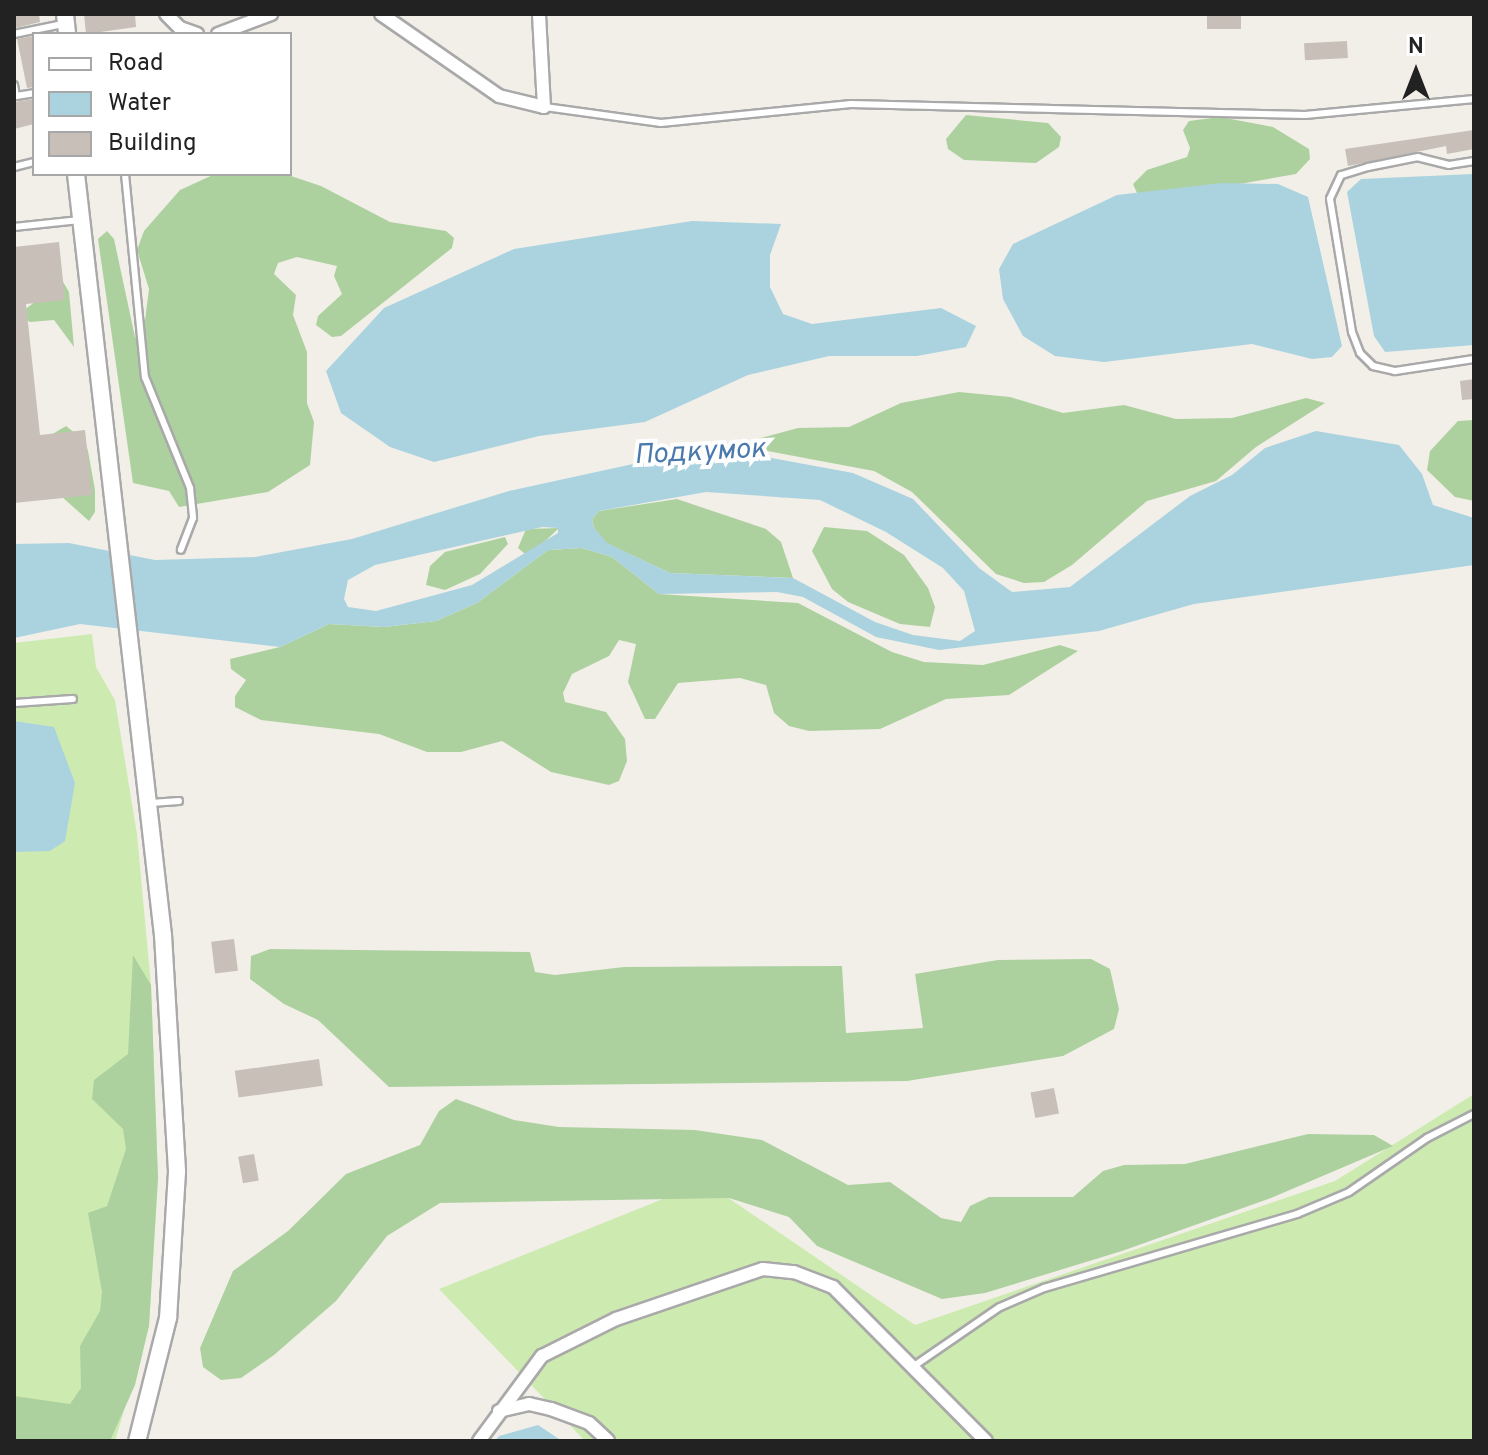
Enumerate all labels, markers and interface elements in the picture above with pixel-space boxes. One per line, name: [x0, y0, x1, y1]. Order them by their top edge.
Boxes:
legend: [32, 32, 292, 176]
north arrow: [1376, 32, 1456, 112]
text: N: [1408, 34, 1424, 61]
text: Road: [108, 49, 164, 79]
text: Water: [108, 89, 171, 119]
text: Building: [108, 129, 197, 159]
water label: Подкумок: [633, 433, 767, 473]

